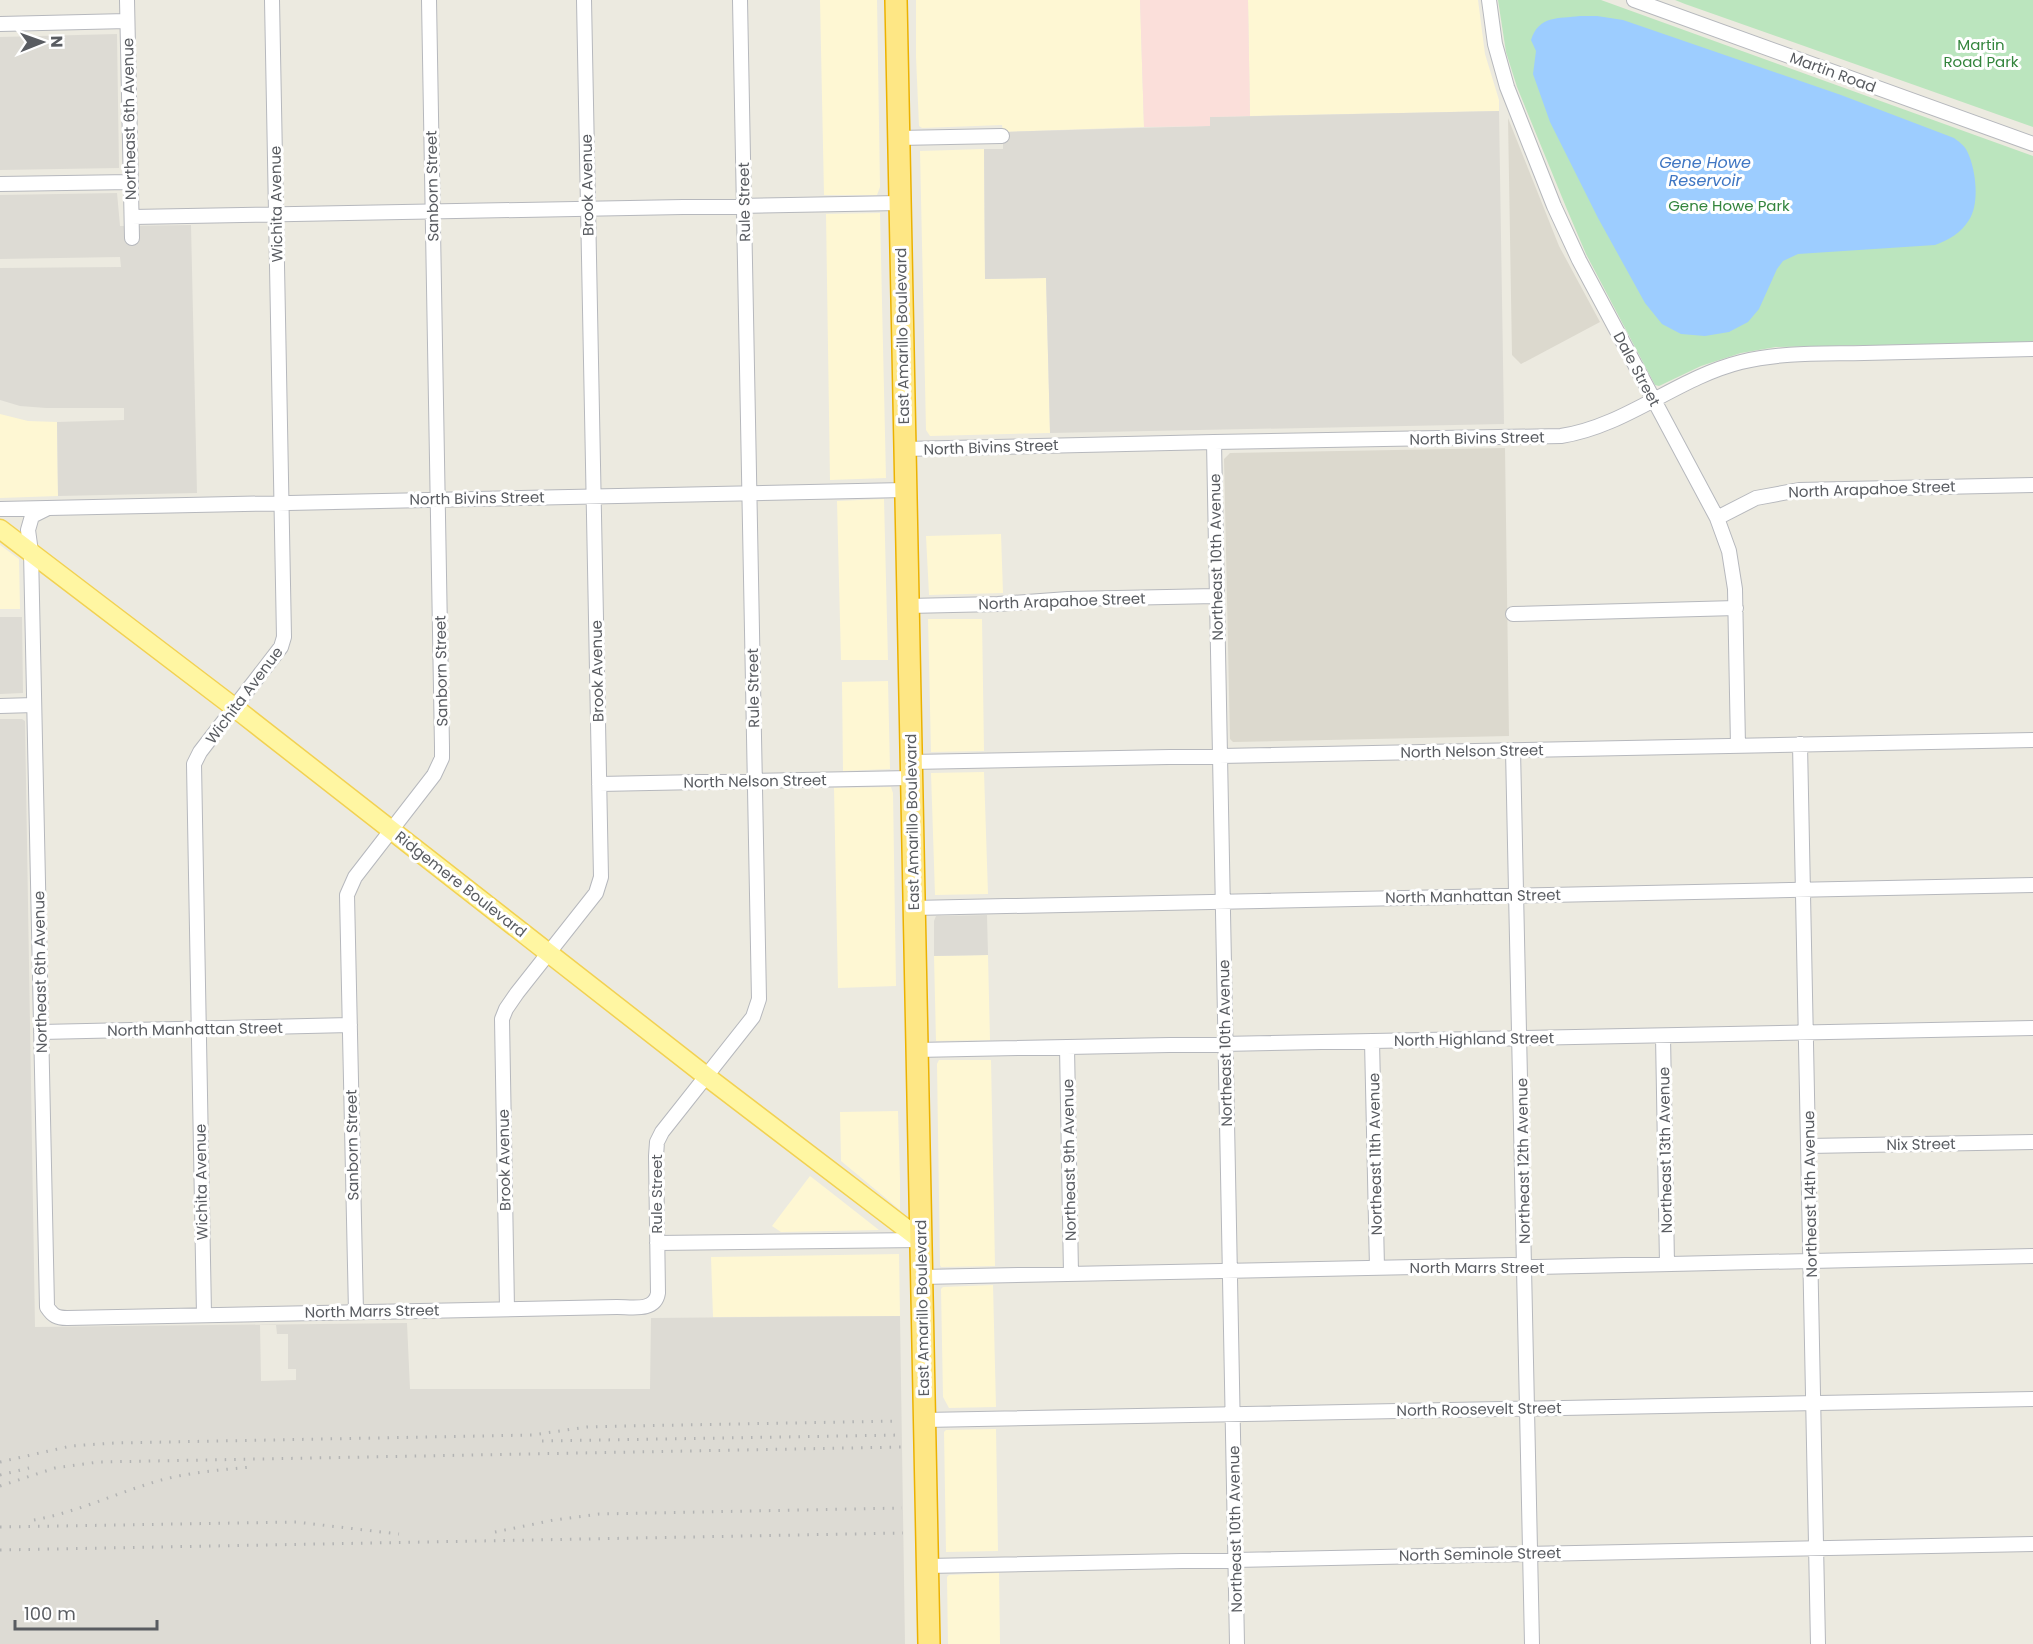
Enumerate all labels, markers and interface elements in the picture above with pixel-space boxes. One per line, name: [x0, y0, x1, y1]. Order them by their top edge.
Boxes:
north arrow: [12, 12, 72, 72]
park label: Martin Road Park: [1943, 34, 2019, 72]
text: N: [45, 36, 68, 48]
street label: Northeast 6th Avenue: [117, 38, 141, 200]
street label: Martin Road: [1787, 47, 1879, 97]
street label: Sanborn Street: [421, 130, 443, 242]
street label: Brook Avenue: [576, 134, 598, 236]
street label: Wichita Avenue: [264, 145, 288, 263]
water label: Gene Howe Reservoir: [1659, 151, 1751, 192]
street label: Rule Street: [733, 162, 755, 242]
park label: Gene Howe Park: [1668, 195, 1790, 216]
street label: East Amarillo Boulevard: [890, 247, 914, 425]
street label: Dale Street: [1609, 328, 1665, 410]
street label: North Bivins Street: [1409, 426, 1545, 450]
street label: North Bivins Street: [923, 434, 1059, 460]
street label: Northeast 10th Avenue: [1204, 473, 1228, 641]
street label: North Arapahoe Street: [1788, 476, 1956, 502]
street label: North Bivins Street: [409, 486, 545, 510]
street label: North Arapahoe Street: [978, 588, 1146, 614]
street label: Sanborn Street: [430, 615, 452, 727]
street label: Brook Avenue: [586, 620, 608, 722]
street label: Wichita Avenue: [201, 642, 287, 748]
street label: Rule Street: [742, 648, 764, 728]
street label: East Amarillo Boulevard: [900, 733, 924, 911]
street label: North Nelson Street: [1400, 739, 1544, 763]
street label: North Nelson Street: [683, 769, 827, 793]
street label: Ridgemere Boulevard: [391, 826, 531, 942]
street label: North Manhattan Street: [1385, 884, 1561, 908]
street label: Northeast 6th Avenue: [28, 891, 52, 1053]
street label: Northeast 10th Avenue: [1213, 959, 1237, 1127]
street label: North Manhattan Street: [107, 1017, 283, 1041]
street label: North Highland Street: [1394, 1027, 1554, 1051]
street label: Northeast 13th Avenue: [1653, 1067, 1677, 1233]
street label: Northeast 11th Avenue: [1363, 1073, 1387, 1235]
street label: Northeast 12th Avenue: [1511, 1078, 1535, 1244]
street label: Northeast 9th Avenue: [1057, 1079, 1081, 1241]
street label: Sanborn Street: [341, 1089, 363, 1201]
street label: Brook Avenue: [493, 1109, 515, 1211]
street label: Northeast 14th Avenue: [1798, 1110, 1822, 1278]
street label: Wichita Avenue: [189, 1123, 213, 1241]
street label: Nix Street: [1886, 1133, 1956, 1155]
street label: Rule Street: [646, 1154, 667, 1234]
street label: East Amarillo Boulevard: [910, 1219, 934, 1397]
street label: North Marrs Street: [1410, 1257, 1544, 1278]
street label: North Marrs Street: [304, 1299, 440, 1323]
street label: North Roosevelt Street: [1396, 1397, 1562, 1421]
street label: Northeast 10th Avenue: [1223, 1445, 1247, 1613]
street label: North Seminole Street: [1399, 1542, 1561, 1566]
scale bar: [15, 1593, 158, 1631]
text: 100 m: [24, 1601, 76, 1626]

